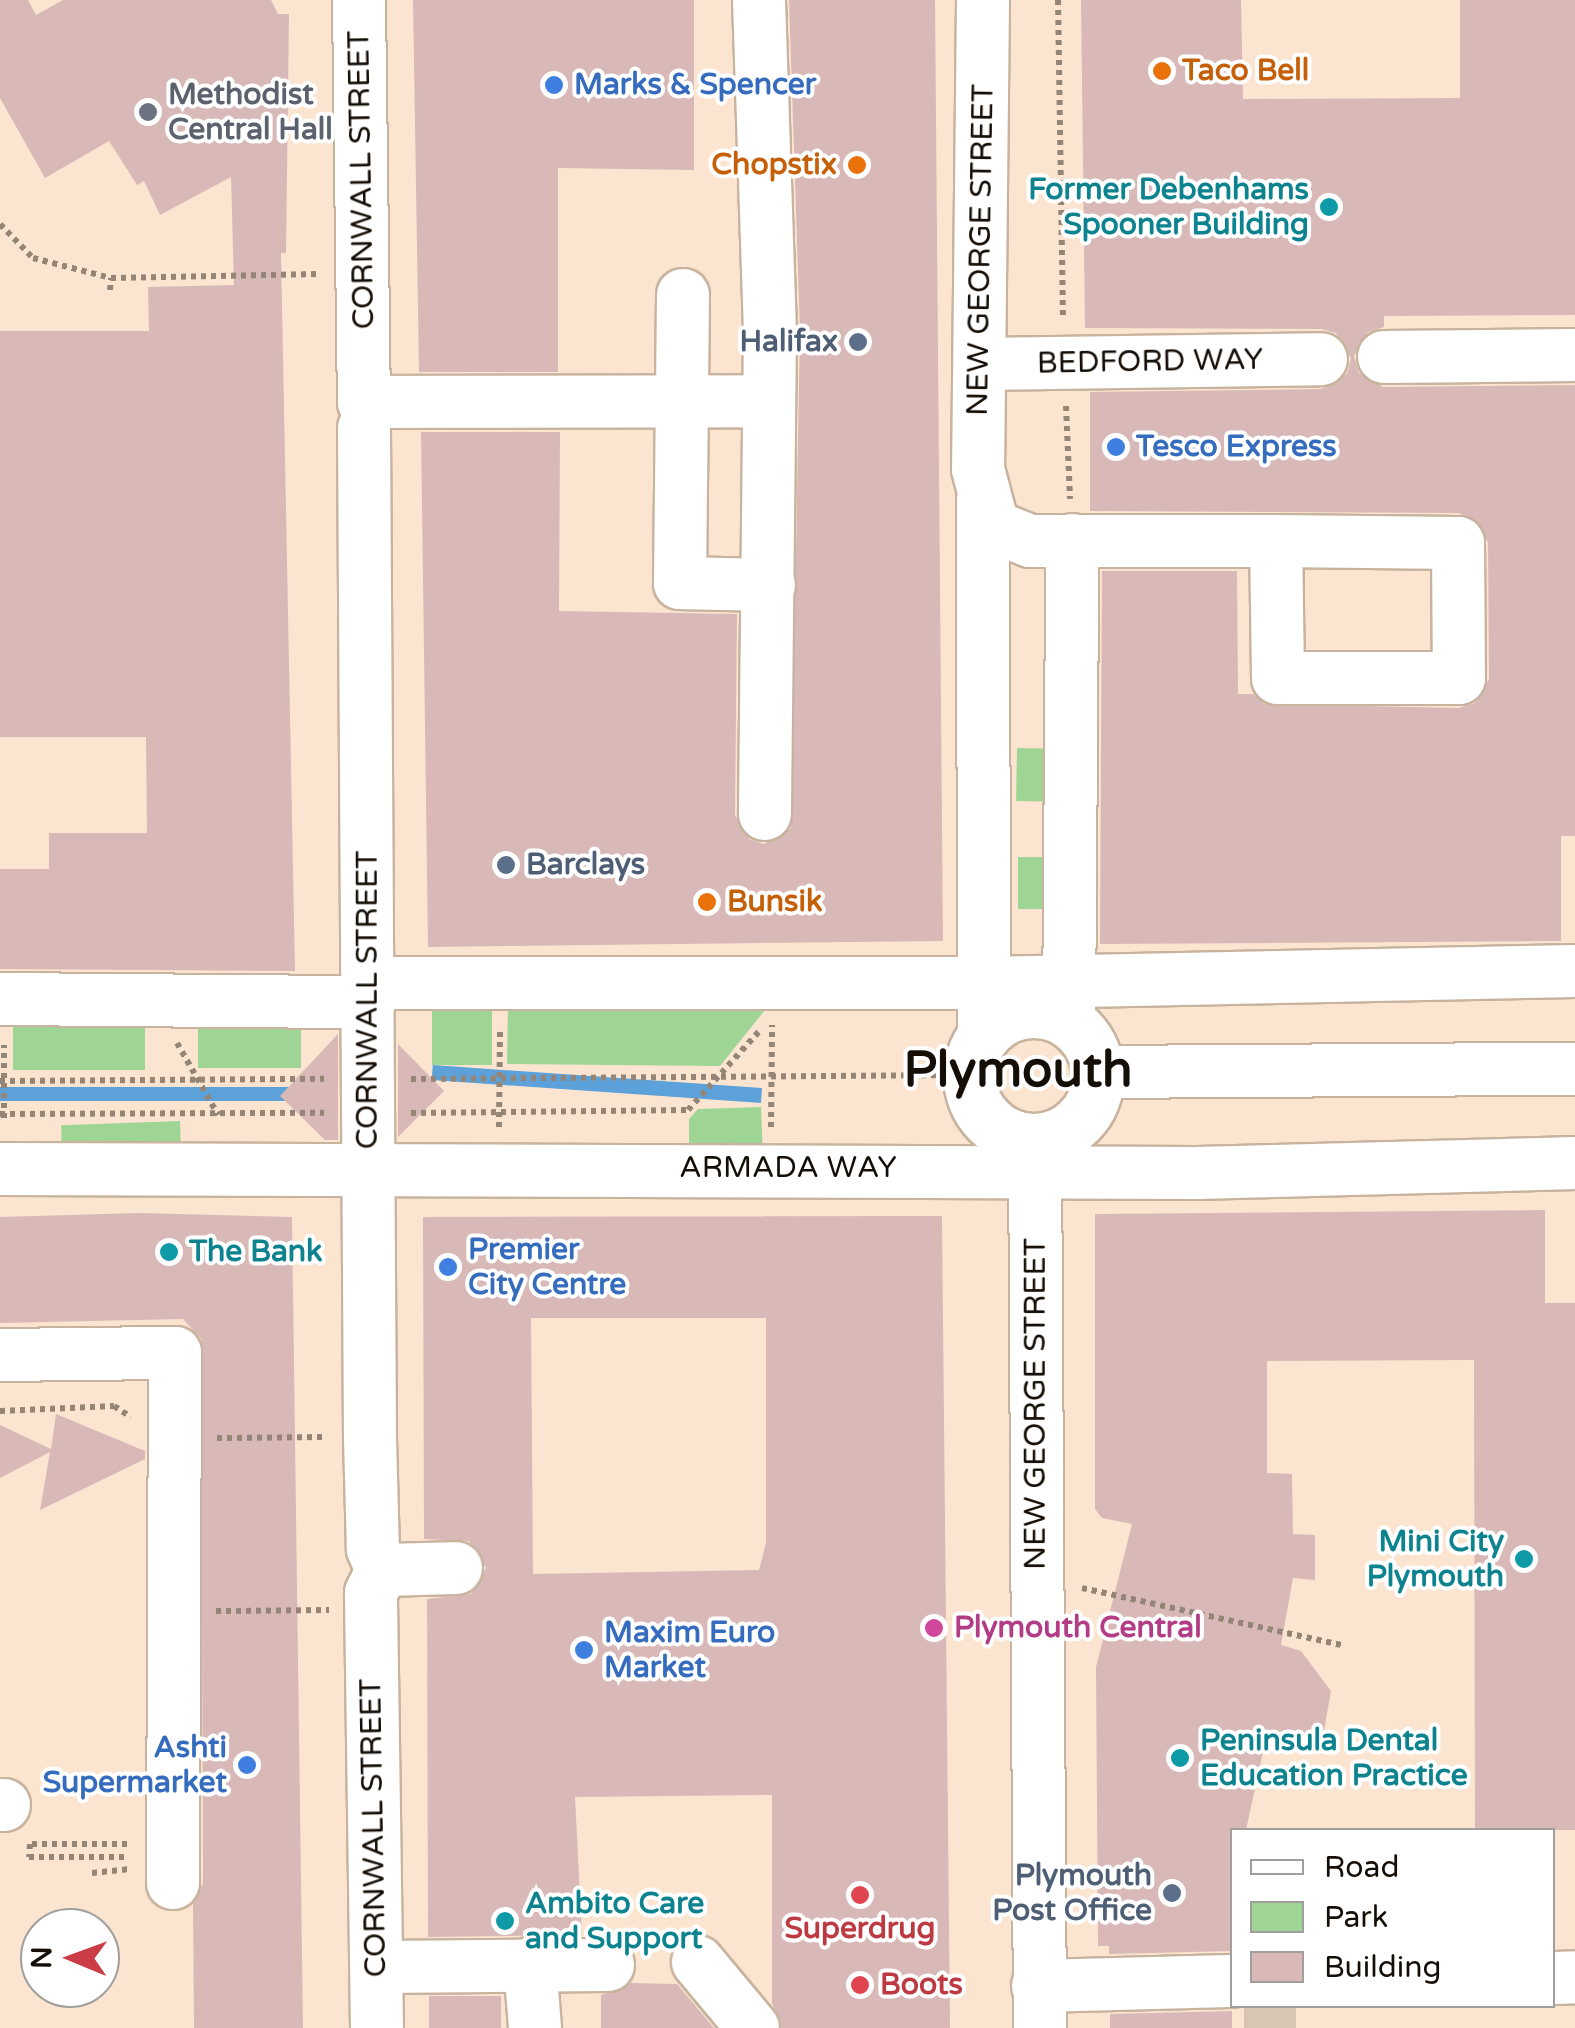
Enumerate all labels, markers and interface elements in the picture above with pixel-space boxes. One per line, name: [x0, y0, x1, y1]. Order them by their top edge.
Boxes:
street label: CORNWALL STREET: [341, 30, 383, 330]
place label: Taco Bell: [1182, 53, 1309, 89]
marker: Taco Bell: [1151, 60, 1173, 82]
place label: Marks & Spencer: [574, 67, 816, 103]
marker: Marks & Spencer: [543, 74, 565, 96]
place label: Methodist Central Hall: [168, 77, 333, 148]
street label: NEW GEORGE STREET: [960, 84, 1002, 416]
marker: Methodist Central Hall: [137, 101, 159, 123]
place label: Chopstix: [711, 147, 837, 183]
marker: Chopstix: [846, 154, 868, 176]
place label: Former Debenhams Spooner Building: [1028, 172, 1309, 242]
marker: Former Debenhams Spooner Building: [1318, 196, 1340, 218]
place label: Halifax: [739, 324, 838, 360]
marker: Halifax: [847, 331, 869, 353]
street label: BEDFORD WAY: [1037, 342, 1263, 382]
place label: Tesco Express: [1136, 429, 1337, 465]
marker: Tesco Express: [1105, 436, 1127, 458]
place label: Barclays: [526, 847, 645, 883]
street label: CORNWALL STREET: [350, 851, 386, 1149]
marker: Barclays: [495, 854, 517, 876]
place label: Bunsik: [727, 884, 822, 920]
marker: Bunsik: [696, 891, 718, 913]
district label: Plymouth: [904, 1041, 1132, 1101]
street label: ARMADA WAY: [679, 1150, 897, 1186]
place label: Premier City Centre: [468, 1232, 626, 1302]
place label: The Bank: [189, 1234, 322, 1270]
street label: NEW GEORGE STREET: [1018, 1238, 1054, 1570]
marker: The Bank: [158, 1241, 180, 1263]
marker: Premier City Centre: [437, 1256, 459, 1278]
place label: Mini City Plymouth: [1367, 1524, 1504, 1594]
marker: Mini City Plymouth: [1513, 1548, 1535, 1570]
place label: Plymouth Central: [954, 1610, 1202, 1646]
place label: Maxim Euro Market: [604, 1615, 775, 1686]
marker: Plymouth Central: [923, 1617, 945, 1639]
marker: Maxim Euro Market: [573, 1639, 595, 1661]
street label: CORNWALL STREET: [353, 1678, 395, 1978]
place label: Peninsula Dental Education Practice: [1200, 1723, 1468, 1794]
place label: Ashti Supermarket: [43, 1730, 227, 1800]
marker: Peninsula Dental Education Practice: [1169, 1747, 1191, 1769]
marker: Ashti Supermarket: [236, 1754, 258, 1776]
legend: [1230, 1828, 1555, 2008]
text: Road: [1324, 1849, 1399, 1886]
place label: Plymouth Post Office: [992, 1858, 1152, 1928]
marker: Plymouth Post Office: [1161, 1882, 1183, 1904]
marker: Superdrug: [849, 1884, 871, 1906]
place label: Ambito Care and Support: [525, 1886, 704, 1956]
text: Park: [1324, 1899, 1388, 1936]
north arrow: [20, 1908, 120, 2008]
marker: Ambito Care and Support: [494, 1910, 516, 1932]
place label: Superdrug: [784, 1911, 936, 1947]
text: N: [25, 1946, 59, 1969]
text: Building: [1324, 1949, 1441, 1986]
place label: Boots: [880, 1967, 963, 2003]
marker: Boots: [849, 1974, 871, 1996]

